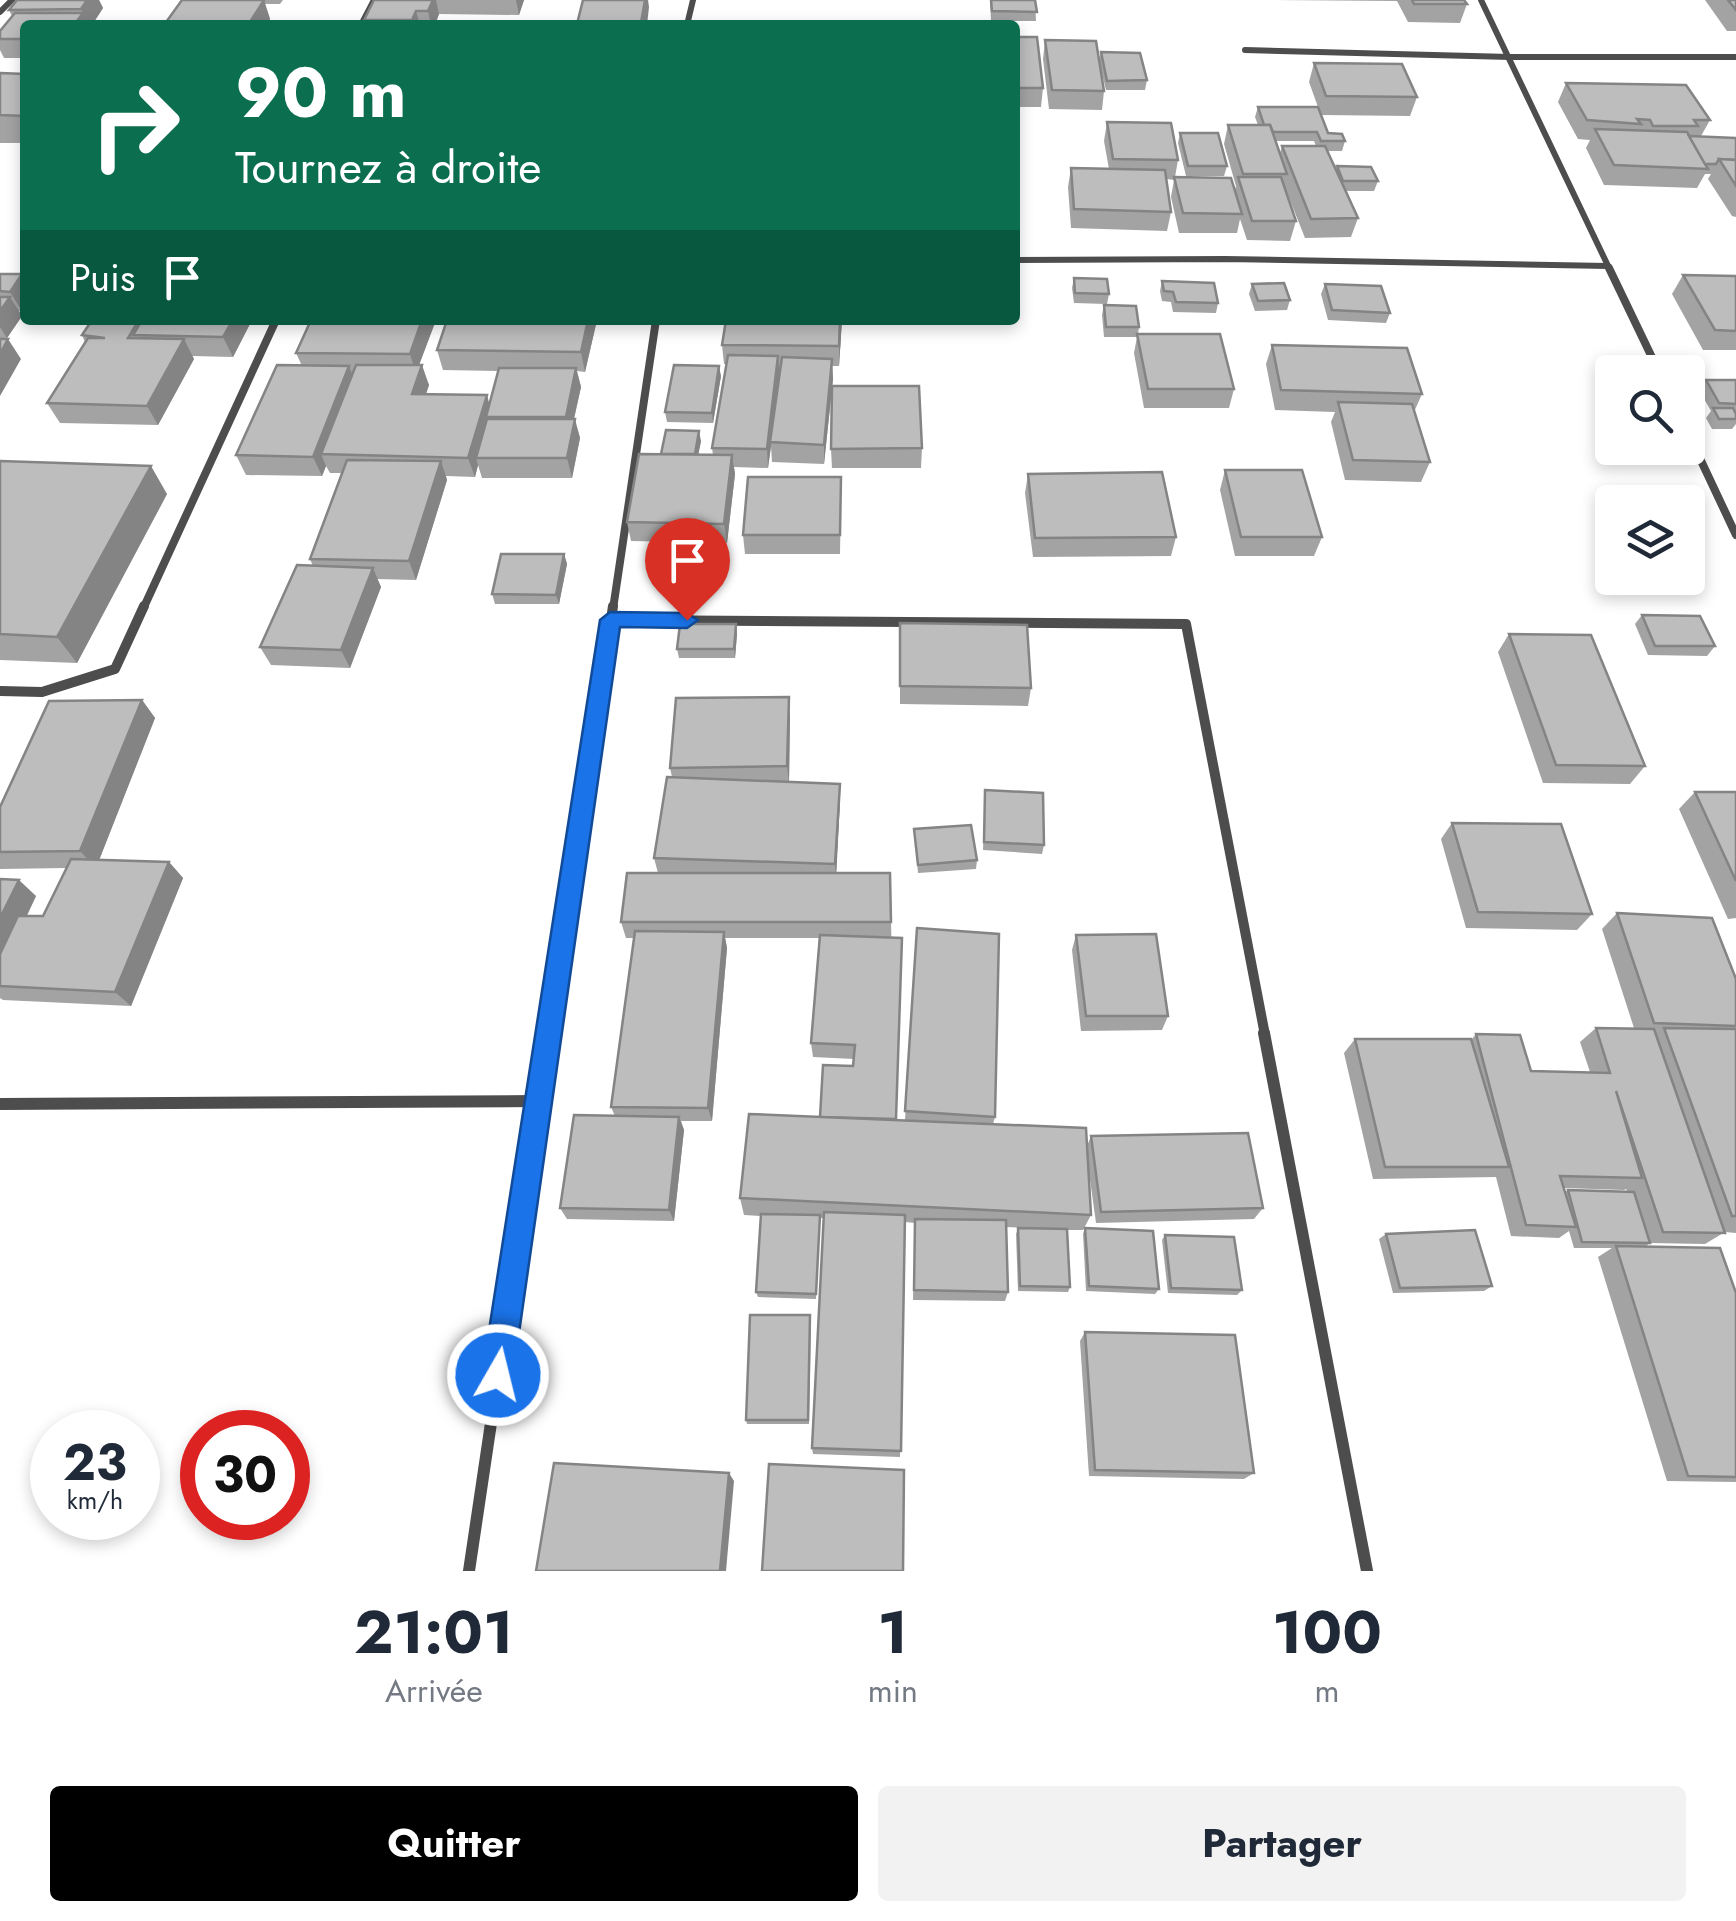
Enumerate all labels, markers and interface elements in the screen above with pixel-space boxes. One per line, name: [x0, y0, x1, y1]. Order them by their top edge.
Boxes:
text: 90 m: [235, 42, 407, 143]
icon: right: [70, 60, 200, 190]
text: Tournez à droite: [235, 135, 541, 200]
text: Puis: [70, 250, 135, 305]
icon: arrive: [155, 250, 210, 305]
map controls: [1595, 355, 1705, 595]
button: search: [1595, 355, 1705, 465]
button: layers: [1595, 485, 1705, 595]
pin: [645, 518, 730, 621]
icon: arrive: [660, 533, 715, 588]
position arrow: [446, 1323, 550, 1427]
speed limit sign: 30: [180, 1410, 310, 1540]
text: 23: [63, 1426, 127, 1499]
text: km/h: [67, 1482, 123, 1518]
text: 21:01: [354, 1589, 514, 1676]
text: 1: [877, 1589, 908, 1676]
text: 100: [1272, 1589, 1382, 1676]
text: Arrivée: [385, 1668, 483, 1714]
text: min: [868, 1668, 918, 1714]
text: m: [1314, 1668, 1339, 1714]
button: Quitter: [50, 1786, 858, 1901]
button: Partager: [878, 1786, 1686, 1901]

